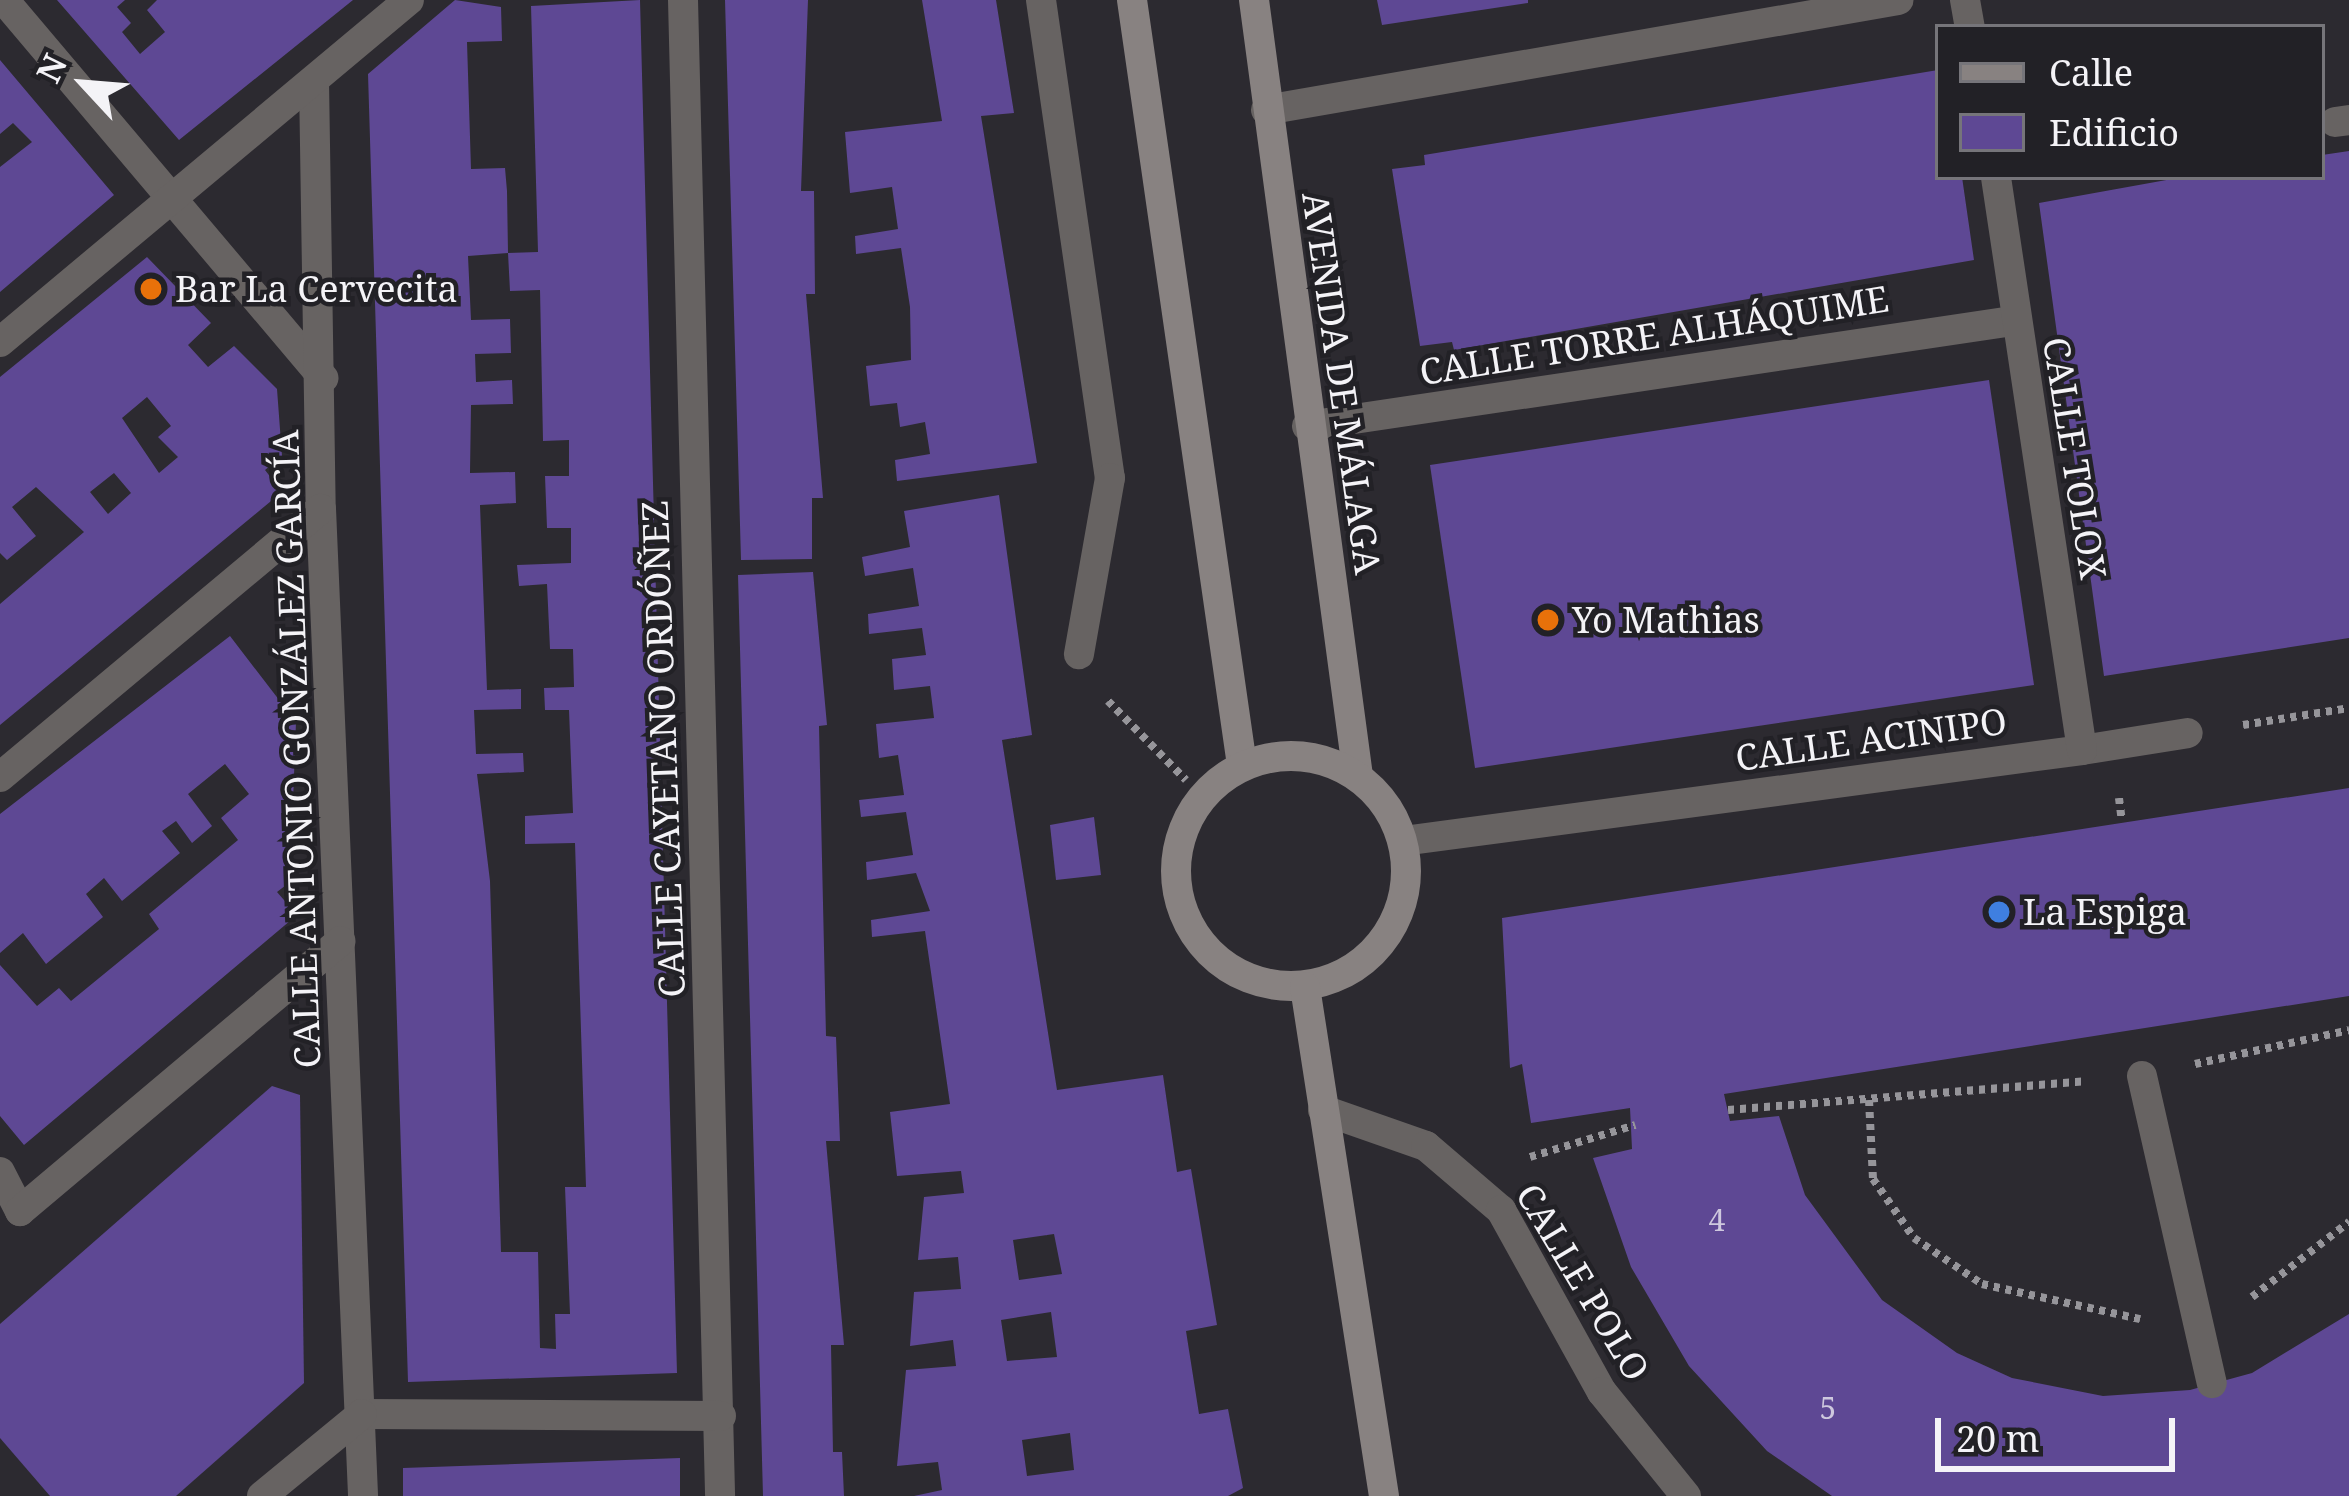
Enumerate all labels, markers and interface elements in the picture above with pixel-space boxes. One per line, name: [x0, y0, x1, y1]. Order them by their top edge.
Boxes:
north arrow: [24, 24, 144, 144]
legend: [1935, 24, 2325, 180]
text: N: [25, 46, 77, 90]
text: Calle: [2049, 48, 2133, 97]
text: Edificio: [2049, 108, 2179, 157]
street label: AVENIDA DE MÁLAGA: [1294, 189, 1390, 577]
place label: Bar La Cervecita: [175, 267, 458, 311]
marker: Bar La Cervecita: [138, 276, 164, 302]
street label: CALLE TORRE ALHÁQUIME: [1416, 277, 1892, 393]
street label: CALLE TOLOX: [2035, 334, 2115, 582]
street label: CALLE ANTONIO GONZÁLEZ GARCÍA: [263, 429, 329, 1069]
street label: CALLE CAYETANO ORDÓÑEZ: [633, 500, 693, 998]
place label: Yo Mathias: [1572, 598, 1760, 642]
marker: Yo Mathias: [1535, 607, 1561, 633]
street label: CALLE ACINIPO: [1733, 699, 2009, 779]
place label: La Espiga: [2023, 890, 2187, 934]
marker: La Espiga: [1986, 899, 2012, 925]
street label: CALLE POLO: [1507, 1176, 1659, 1388]
house number: 4: [1709, 1202, 1725, 1238]
house number: 5: [1820, 1390, 1836, 1426]
scale bar: [1941, 1394, 2181, 1468]
text: 20 m: [1956, 1414, 2040, 1463]

